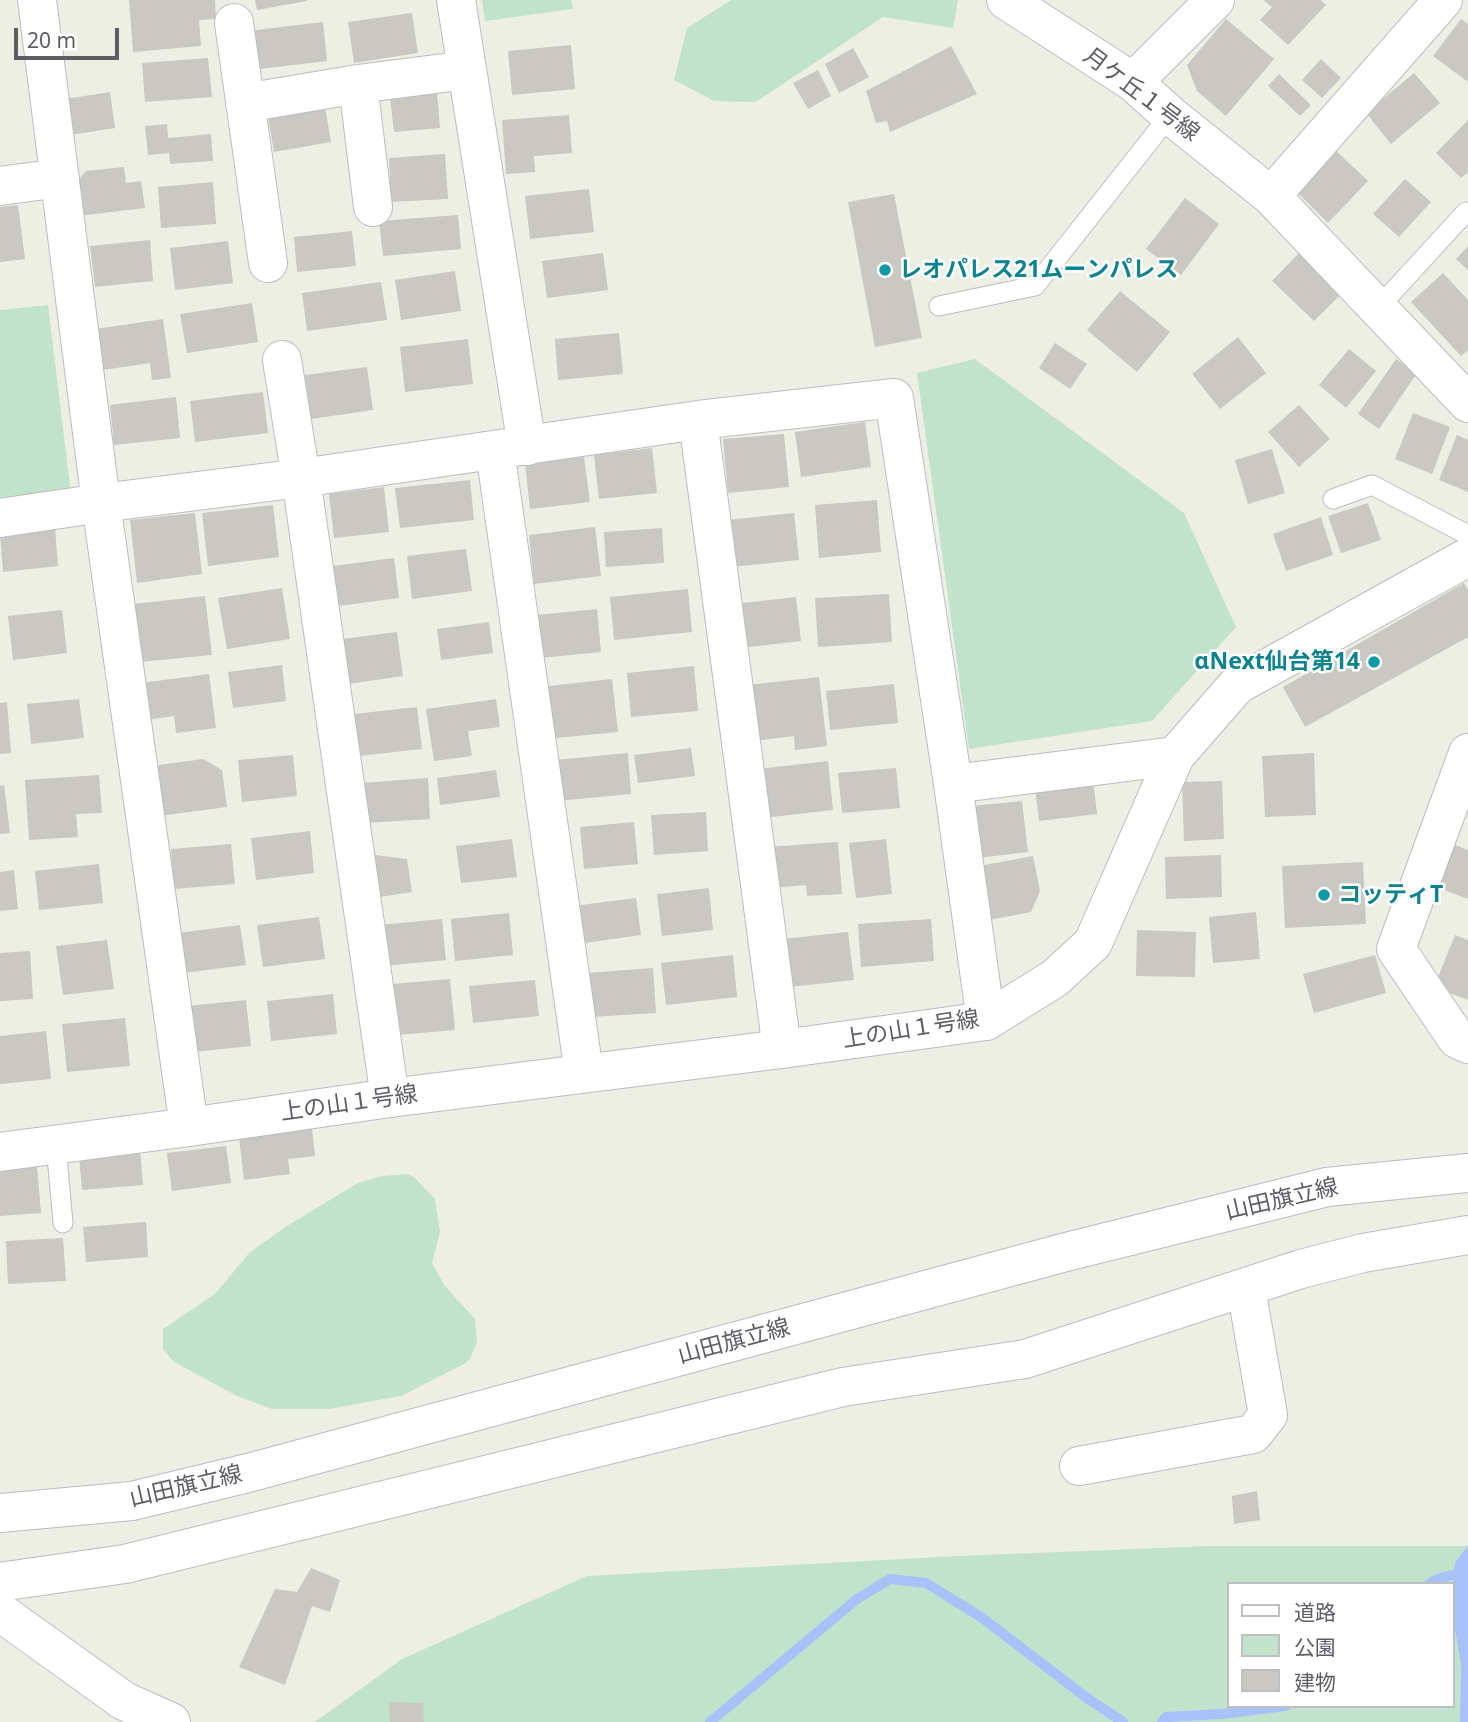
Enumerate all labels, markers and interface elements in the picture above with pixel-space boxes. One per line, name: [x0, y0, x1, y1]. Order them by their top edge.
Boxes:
scale bar: [18, 14, 122, 58]
text: 20 m: [27, 26, 76, 54]
street label: 月ケ丘１号線: [1078, 42, 1204, 148]
place label: レオパレス21ムーンパレス: [899, 256, 1178, 284]
marker: レオパレス21ムーンパレス: [877, 262, 893, 278]
place label: αNext仙台第14: [1194, 648, 1360, 676]
marker: αNext仙台第14: [1366, 654, 1382, 670]
place label: コッティT: [1338, 881, 1443, 909]
marker: コッティT: [1316, 887, 1332, 903]
street label: 上の山１号線: [841, 1006, 981, 1054]
street label: 上の山１号線: [279, 1081, 419, 1127]
street label: 山田旗立線: [1223, 1174, 1341, 1226]
street label: 山田旗立線: [675, 1314, 793, 1370]
street label: 山田旗立線: [127, 1461, 245, 1513]
legend: [1226, 1582, 1454, 1708]
text: 道路: [1294, 1598, 1336, 1626]
text: 公園: [1294, 1633, 1336, 1661]
text: 建物: [1294, 1668, 1336, 1696]

